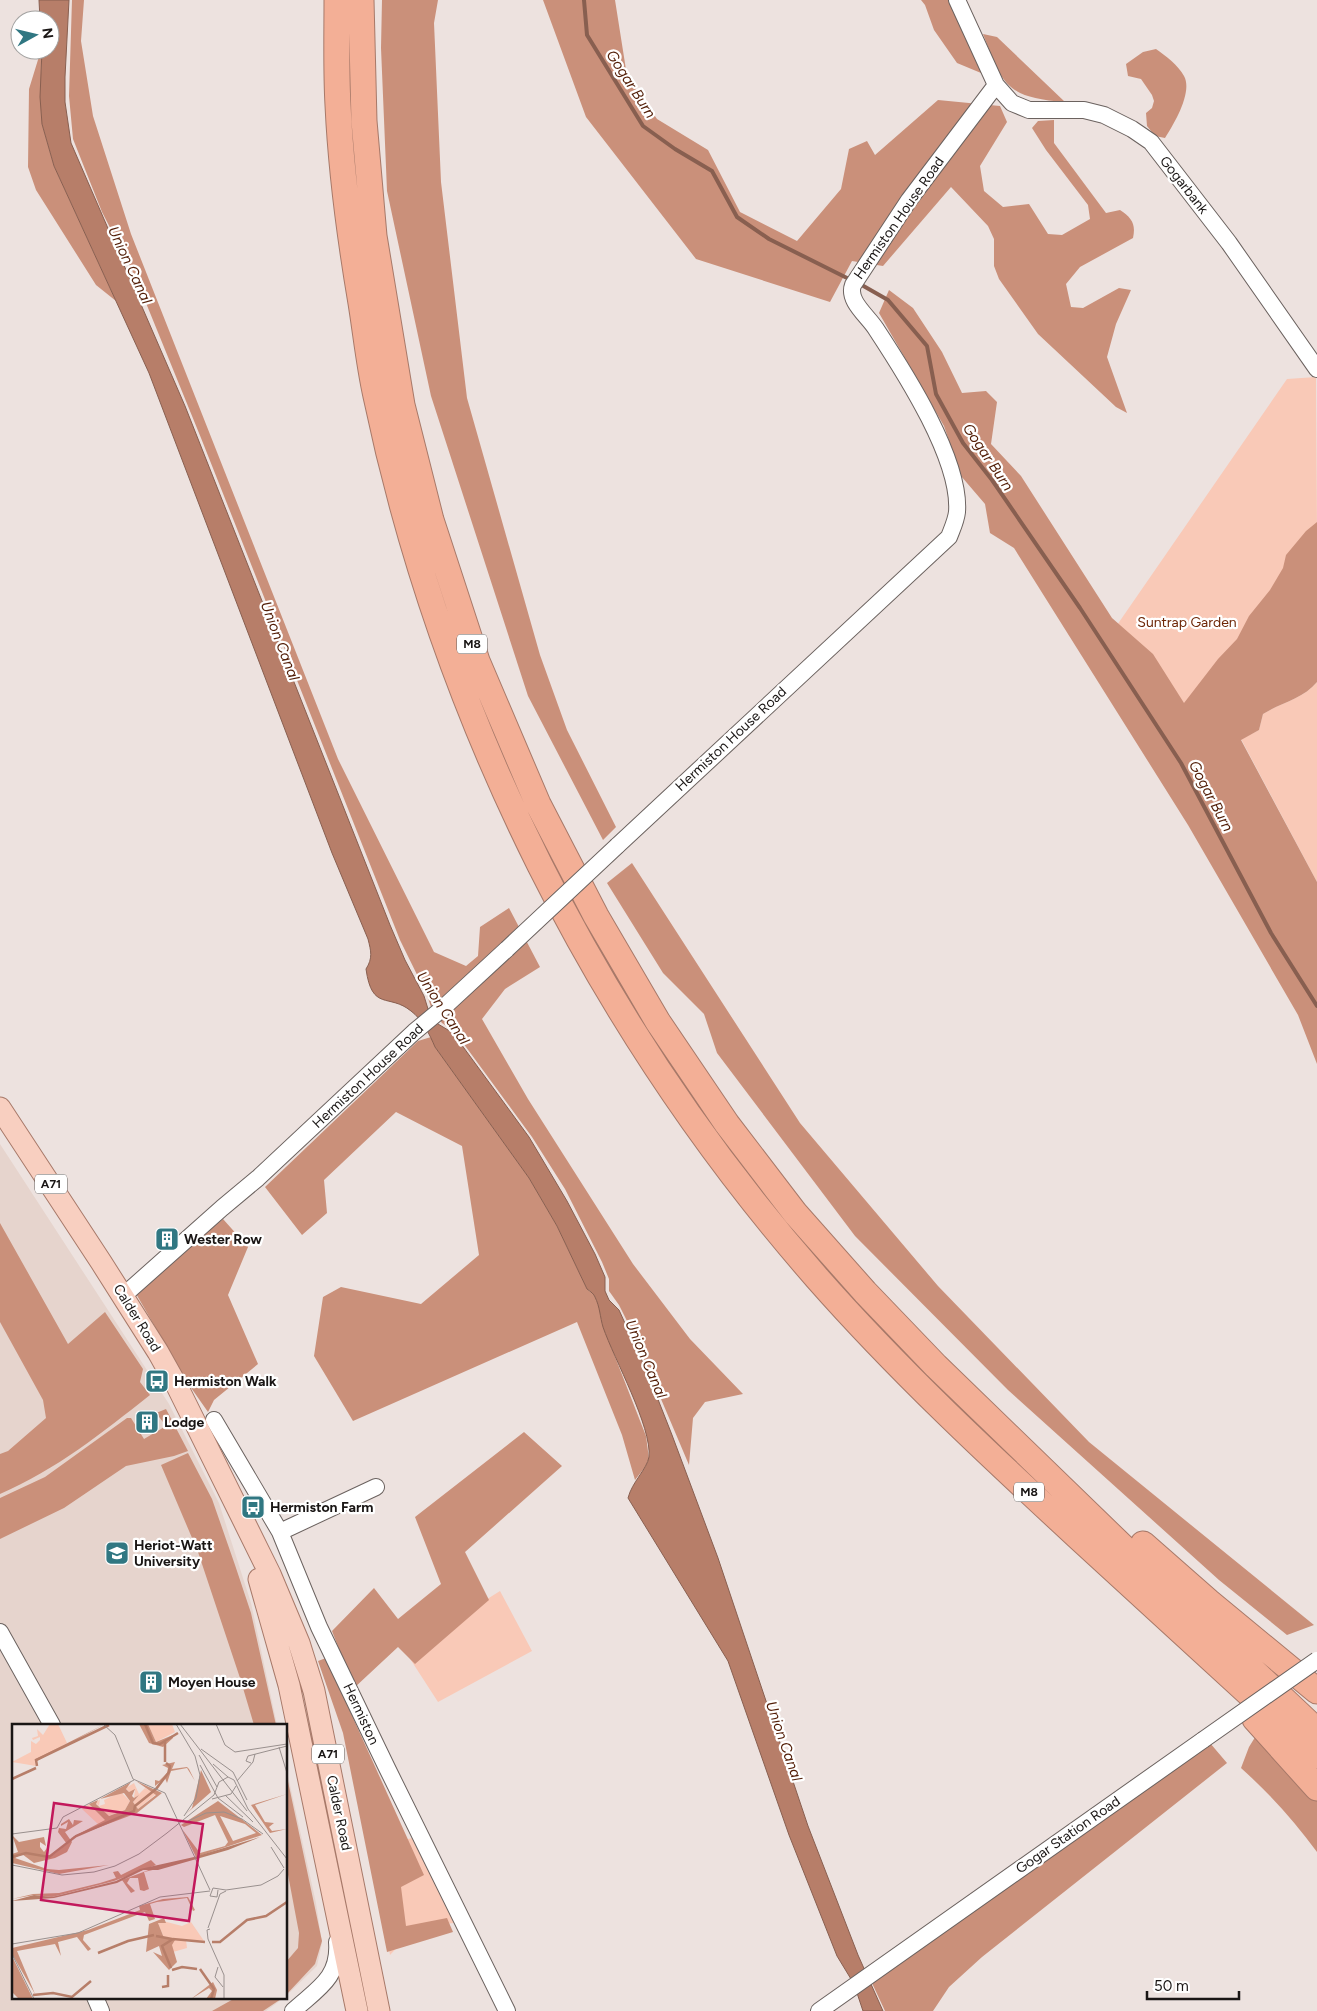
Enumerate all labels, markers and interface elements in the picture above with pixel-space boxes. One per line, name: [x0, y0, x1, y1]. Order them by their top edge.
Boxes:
north arrow: [10, 10, 60, 60]
text: N: [38, 27, 57, 40]
water label: Gogar Burn: [602, 47, 660, 121]
street label: Gogarbank: [1156, 153, 1212, 218]
street label: Hermiston House Road: [850, 154, 948, 282]
water label: Union Canal: [104, 223, 156, 307]
water label: Gogar Burn: [959, 420, 1017, 494]
water label: Union Canal: [257, 599, 304, 684]
park label: Suntrap Garden: [1137, 614, 1237, 631]
road number: M8: [457, 634, 487, 654]
street label: Hermiston House Road: [672, 683, 790, 795]
water label: Gogar Burn: [1185, 758, 1237, 834]
water label: Union Canal: [413, 968, 474, 1048]
street label: Hermiston House Road: [309, 1020, 427, 1132]
road number: A71: [35, 1174, 67, 1194]
building icon: Wester Row: [154, 1226, 180, 1252]
place label: Wester Row: [184, 1231, 262, 1248]
street label: Calder Road: [109, 1281, 165, 1355]
water label: Union Canal: [621, 1317, 671, 1402]
bus stop icon: Hermiston Walk: [144, 1368, 170, 1394]
place label: Hermiston Walk: [174, 1373, 277, 1390]
building icon: Lodge: [134, 1409, 160, 1435]
place label: Lodge: [164, 1414, 204, 1431]
road number: M8: [1014, 1482, 1044, 1501]
bus stop icon: Hermiston Farm: [240, 1494, 266, 1520]
place label: Hermiston Farm: [270, 1499, 374, 1516]
place label: Heriot-Watt University: [134, 1537, 213, 1570]
school or university icon: Heriot-Watt University: [104, 1540, 130, 1566]
building icon: Moyen House: [138, 1669, 164, 1695]
place label: Moyen House: [168, 1674, 256, 1691]
street label: Hermiston: [339, 1681, 383, 1748]
water label: Union Canal: [762, 1699, 806, 1784]
inset map: [12, 1724, 288, 1998]
road number: A71: [312, 1745, 344, 1764]
street label: Calder Road: [323, 1774, 355, 1852]
street label: Gogar Station Road: [1013, 1793, 1123, 1877]
scale bar: [1147, 1968, 1240, 2000]
text: 50 m: [1154, 1977, 1189, 1995]

